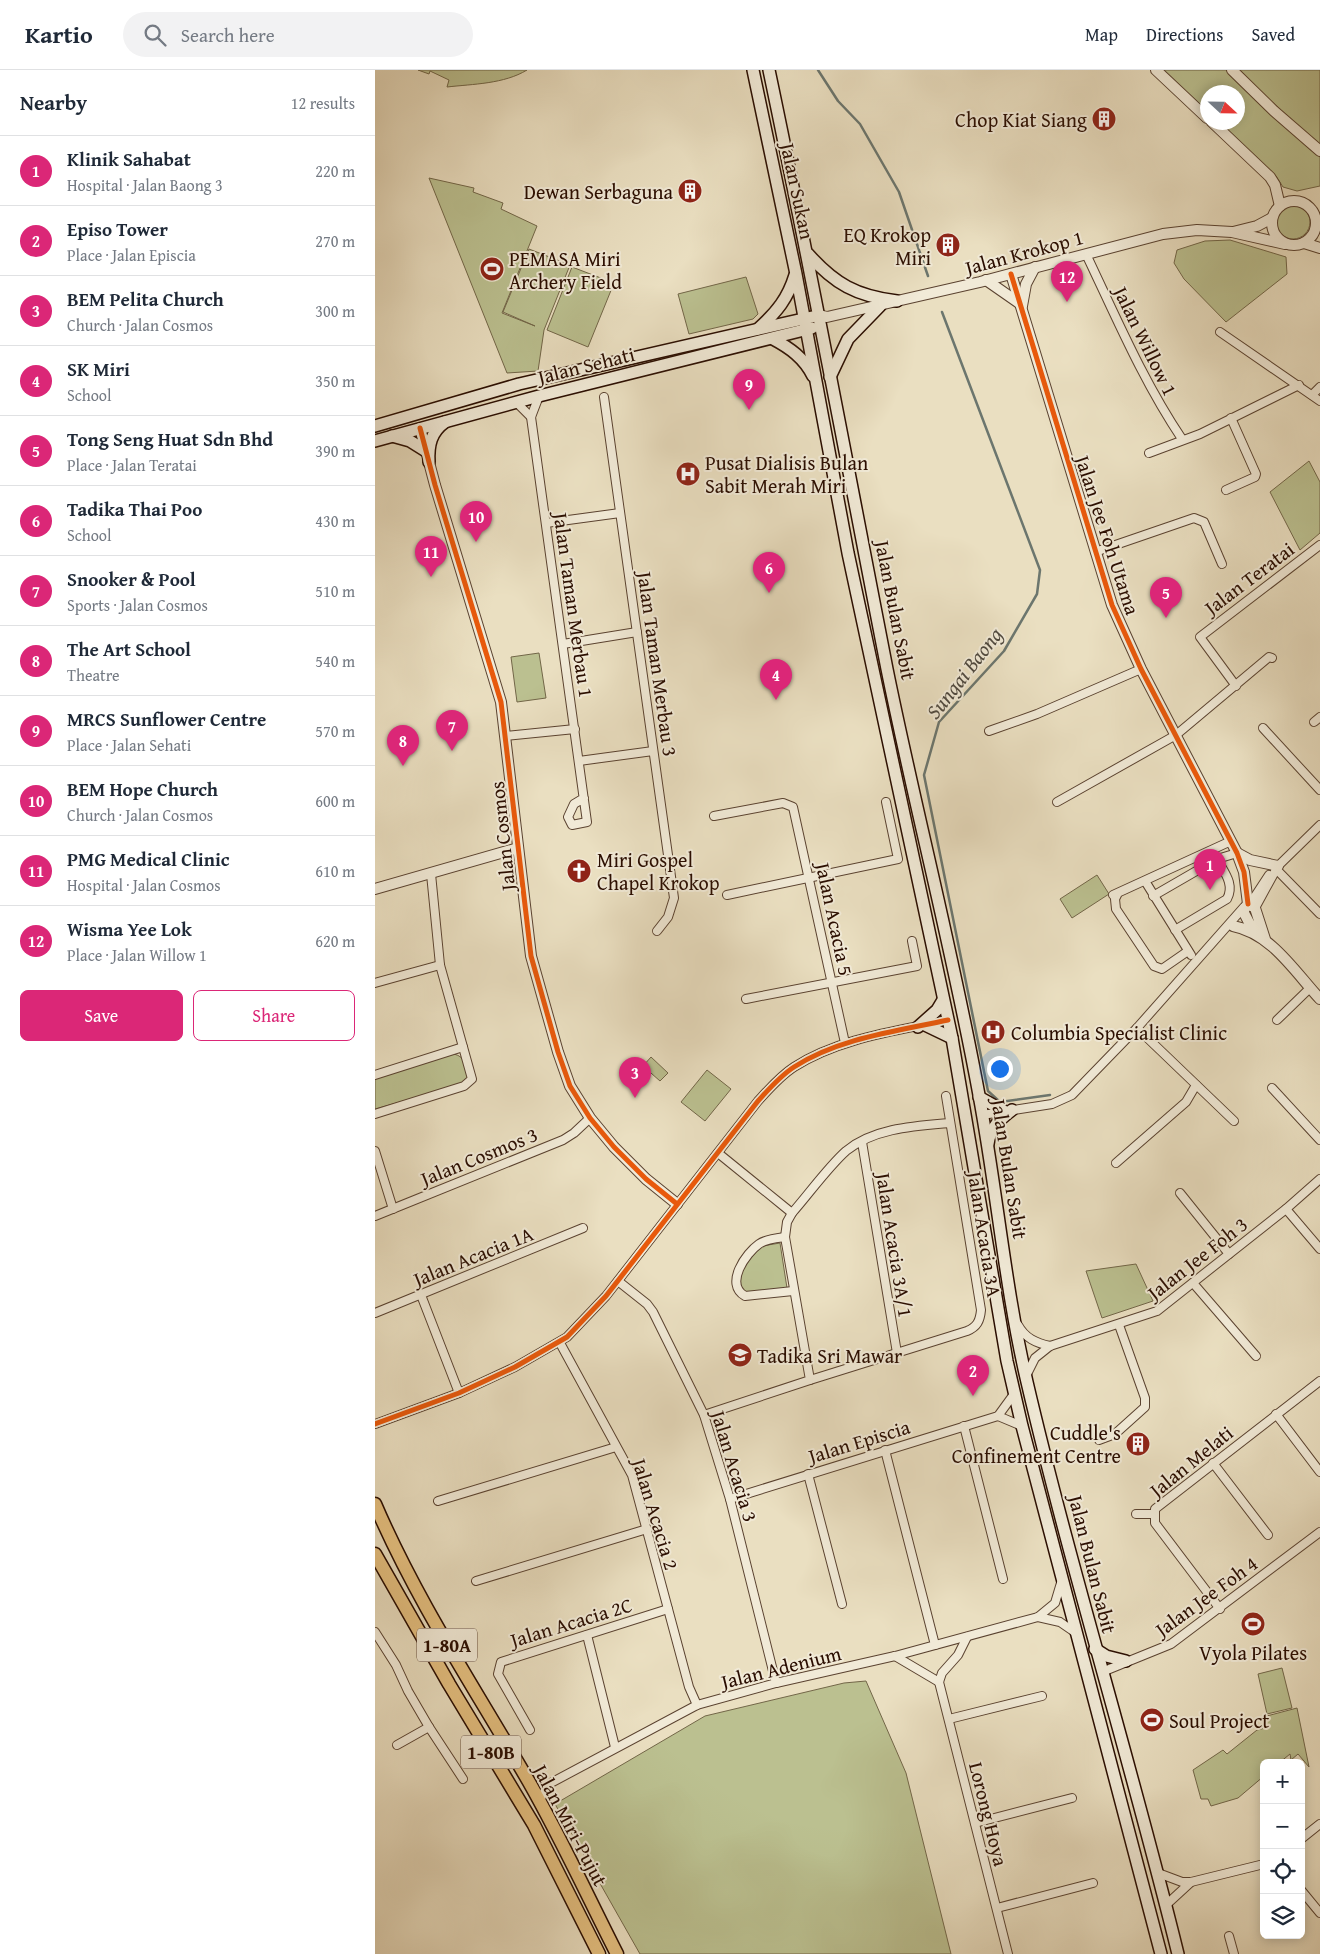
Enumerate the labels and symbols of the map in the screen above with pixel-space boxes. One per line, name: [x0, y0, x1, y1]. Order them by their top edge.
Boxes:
north arrow: [1200, 85, 1245, 130]
place label: Chop Kiat Siang: [955, 105, 1087, 134]
building icon: Chop Kiat Siang: [1091, 106, 1117, 132]
street label: Jalan Sukan: [773, 137, 822, 242]
place label: Dewan Serbaguna: [524, 177, 674, 206]
building icon: Dewan Serbaguna: [677, 178, 703, 204]
place label: EQ Krokop Miri: [844, 220, 931, 272]
street label: Jalan Krokop 1: [959, 222, 1086, 282]
building icon: EQ Krokop Miri: [935, 232, 961, 258]
place label: PEMASA Miri Archery Field: [509, 244, 622, 296]
sports icon: PEMASA Miri Archery Field: [479, 256, 505, 282]
pin: 12: [1051, 261, 1083, 302]
street label: Jalan Willow 1: [1106, 279, 1185, 401]
street label: Jalan Sehati: [532, 339, 638, 392]
pin: 9: [733, 369, 765, 410]
place label: Pusat Dialisis Bulan Sabit Merah Miri: [705, 448, 868, 500]
street label: Jalan Jee Foh Utama: [1068, 449, 1148, 619]
hospital icon: Pusat Dialisis Bulan Sabit Merah Miri: [675, 461, 701, 487]
pin: 10: [460, 501, 492, 542]
street label: Jalan Taman Merbau 1: [546, 508, 601, 699]
street label: Jalan Teratai: [1196, 534, 1300, 623]
street label: Jalan Bulan Sabit: [868, 535, 924, 682]
pin: 11: [415, 536, 447, 577]
pin: 6: [753, 552, 785, 593]
street label: Jalan Taman Merbau 3: [630, 567, 685, 758]
pin: 5: [1150, 577, 1182, 618]
water label: Sungai Baong: [918, 620, 1010, 726]
pin: 4: [760, 659, 792, 700]
pin: 7: [436, 710, 468, 751]
pin: 8: [387, 725, 419, 766]
street label: Jalan Cosmos: [482, 780, 522, 895]
place label: Miri Gospel Chapel Krokop: [597, 845, 720, 897]
pin: 1: [1194, 849, 1226, 890]
street label: Jalan Acacia 5: [808, 857, 861, 978]
church icon: Miri Gospel Chapel Krokop: [566, 858, 592, 884]
place label: Columbia Specialist Clinic: [1011, 1018, 1227, 1047]
hospital icon: Columbia Specialist Clinic: [980, 1019, 1006, 1045]
your location: [987, 1056, 1013, 1082]
pin: 3: [619, 1057, 651, 1098]
street label: Jalan Bulan Sabit: [984, 1094, 1035, 1241]
street label: Jalan Cosmos 3: [413, 1119, 542, 1194]
street label: Jalan Acacia 3A: [960, 1166, 1009, 1299]
street label: Jalan Acacia 3A/1: [869, 1168, 921, 1319]
street label: Jalan Jee Foh 3: [1138, 1210, 1253, 1308]
street label: Jalan Acacia 1A: [406, 1219, 537, 1294]
place label: Tadika Sri Mawar: [757, 1341, 902, 1370]
school or university icon: Tadika Sri Mawar: [727, 1342, 753, 1368]
pin: 2: [957, 1355, 989, 1396]
street label: Jalan Acacia 3: [703, 1404, 766, 1525]
street label: Jalan Episcia: [802, 1412, 914, 1471]
place label: Cuddle's Confinement Centre: [952, 1418, 1121, 1470]
street label: Jalan Melati: [1141, 1418, 1239, 1506]
building icon: Cuddle's Confinement Centre: [1125, 1431, 1151, 1457]
street label: Jalan Acacia 2: [624, 1452, 687, 1573]
street label: Jalan Bulan Sabit: [1061, 1489, 1124, 1636]
street label: Jalan Jee Foh 4: [1146, 1549, 1263, 1645]
street label: Jalan Acacia 2C: [504, 1590, 635, 1655]
sports icon: Vyola Pilates: [1240, 1611, 1266, 1637]
road number: 1-80A: [417, 1628, 477, 1662]
street label: Jalan Adenium: [715, 1638, 845, 1697]
place label: Vyola Pilates: [1199, 1638, 1307, 1667]
place label: Soul Project: [1169, 1706, 1269, 1735]
sports icon: Soul Project: [1139, 1707, 1165, 1733]
road number: 1-80B: [461, 1735, 521, 1768]
street label: Jalan Miri-Pujut: [525, 1756, 615, 1891]
street label: Lorong Hoya: [962, 1759, 1016, 1870]

